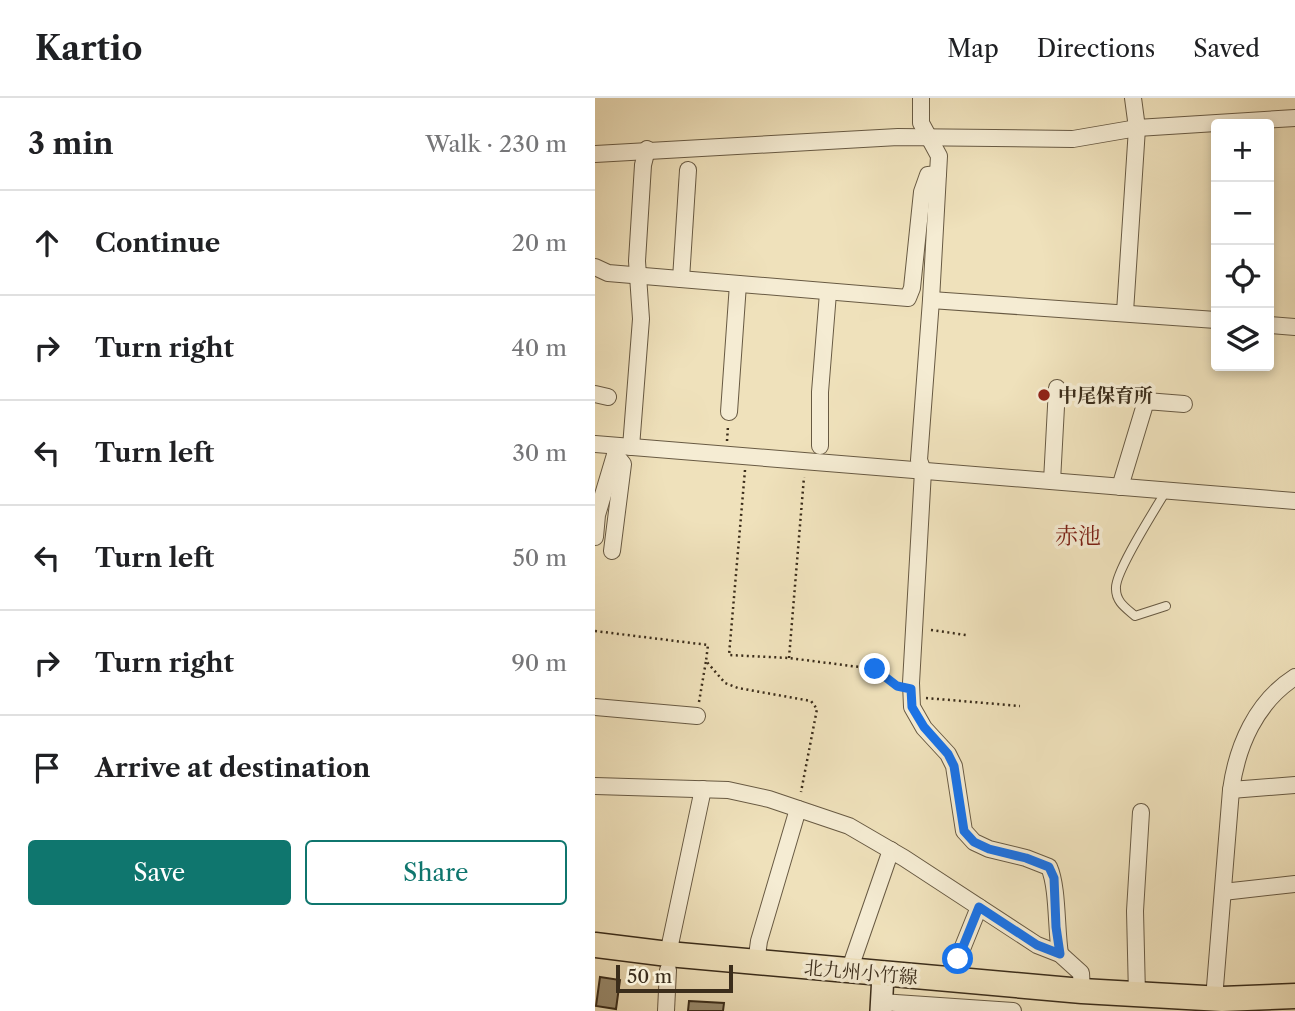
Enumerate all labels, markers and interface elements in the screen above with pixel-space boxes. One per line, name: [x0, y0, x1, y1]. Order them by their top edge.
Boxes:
text: Kartio: [35, 28, 143, 69]
text: Map: [947, 34, 999, 63]
text: Directions: [1037, 34, 1155, 63]
text: Saved: [1193, 34, 1260, 63]
map controls: [1211, 119, 1274, 371]
button: +: [1211, 119, 1274, 182]
text: 3 min: [28, 125, 114, 162]
text: Walk · 230 m: [425, 130, 567, 158]
button: −: [1211, 182, 1274, 245]
icon: ahead: [28, 224, 66, 262]
text: Continue: [95, 227, 220, 259]
text: 20 m: [512, 229, 567, 257]
button: locate: [1211, 245, 1274, 308]
button: layers: [1211, 308, 1274, 371]
icon: right: [28, 329, 66, 367]
text: Turn right: [95, 332, 234, 364]
text: 40 m: [512, 334, 567, 362]
place label: 中尾保育所: [1058, 384, 1153, 407]
marker: 中尾保育所: [1036, 387, 1052, 403]
icon: left: [28, 434, 66, 472]
text: Turn left: [95, 437, 214, 469]
text: 30 m: [512, 439, 567, 467]
district label: 赤池: [1055, 522, 1101, 550]
icon: left: [28, 539, 66, 577]
text: Turn left: [95, 542, 214, 574]
text: 50 m: [512, 544, 567, 572]
icon: right: [28, 644, 66, 682]
text: Turn right: [95, 647, 234, 679]
text: 90 m: [511, 649, 567, 677]
route end: [859, 653, 890, 684]
icon: arrive: [28, 749, 66, 787]
text: Arrive at destination: [95, 752, 370, 784]
button: Save: [28, 840, 291, 905]
button: Share: [305, 840, 567, 905]
route start: [942, 943, 973, 974]
street label: 北九州小竹線: [803, 956, 919, 989]
scale bar: [616, 962, 733, 994]
text: 50 m: [627, 965, 672, 988]

